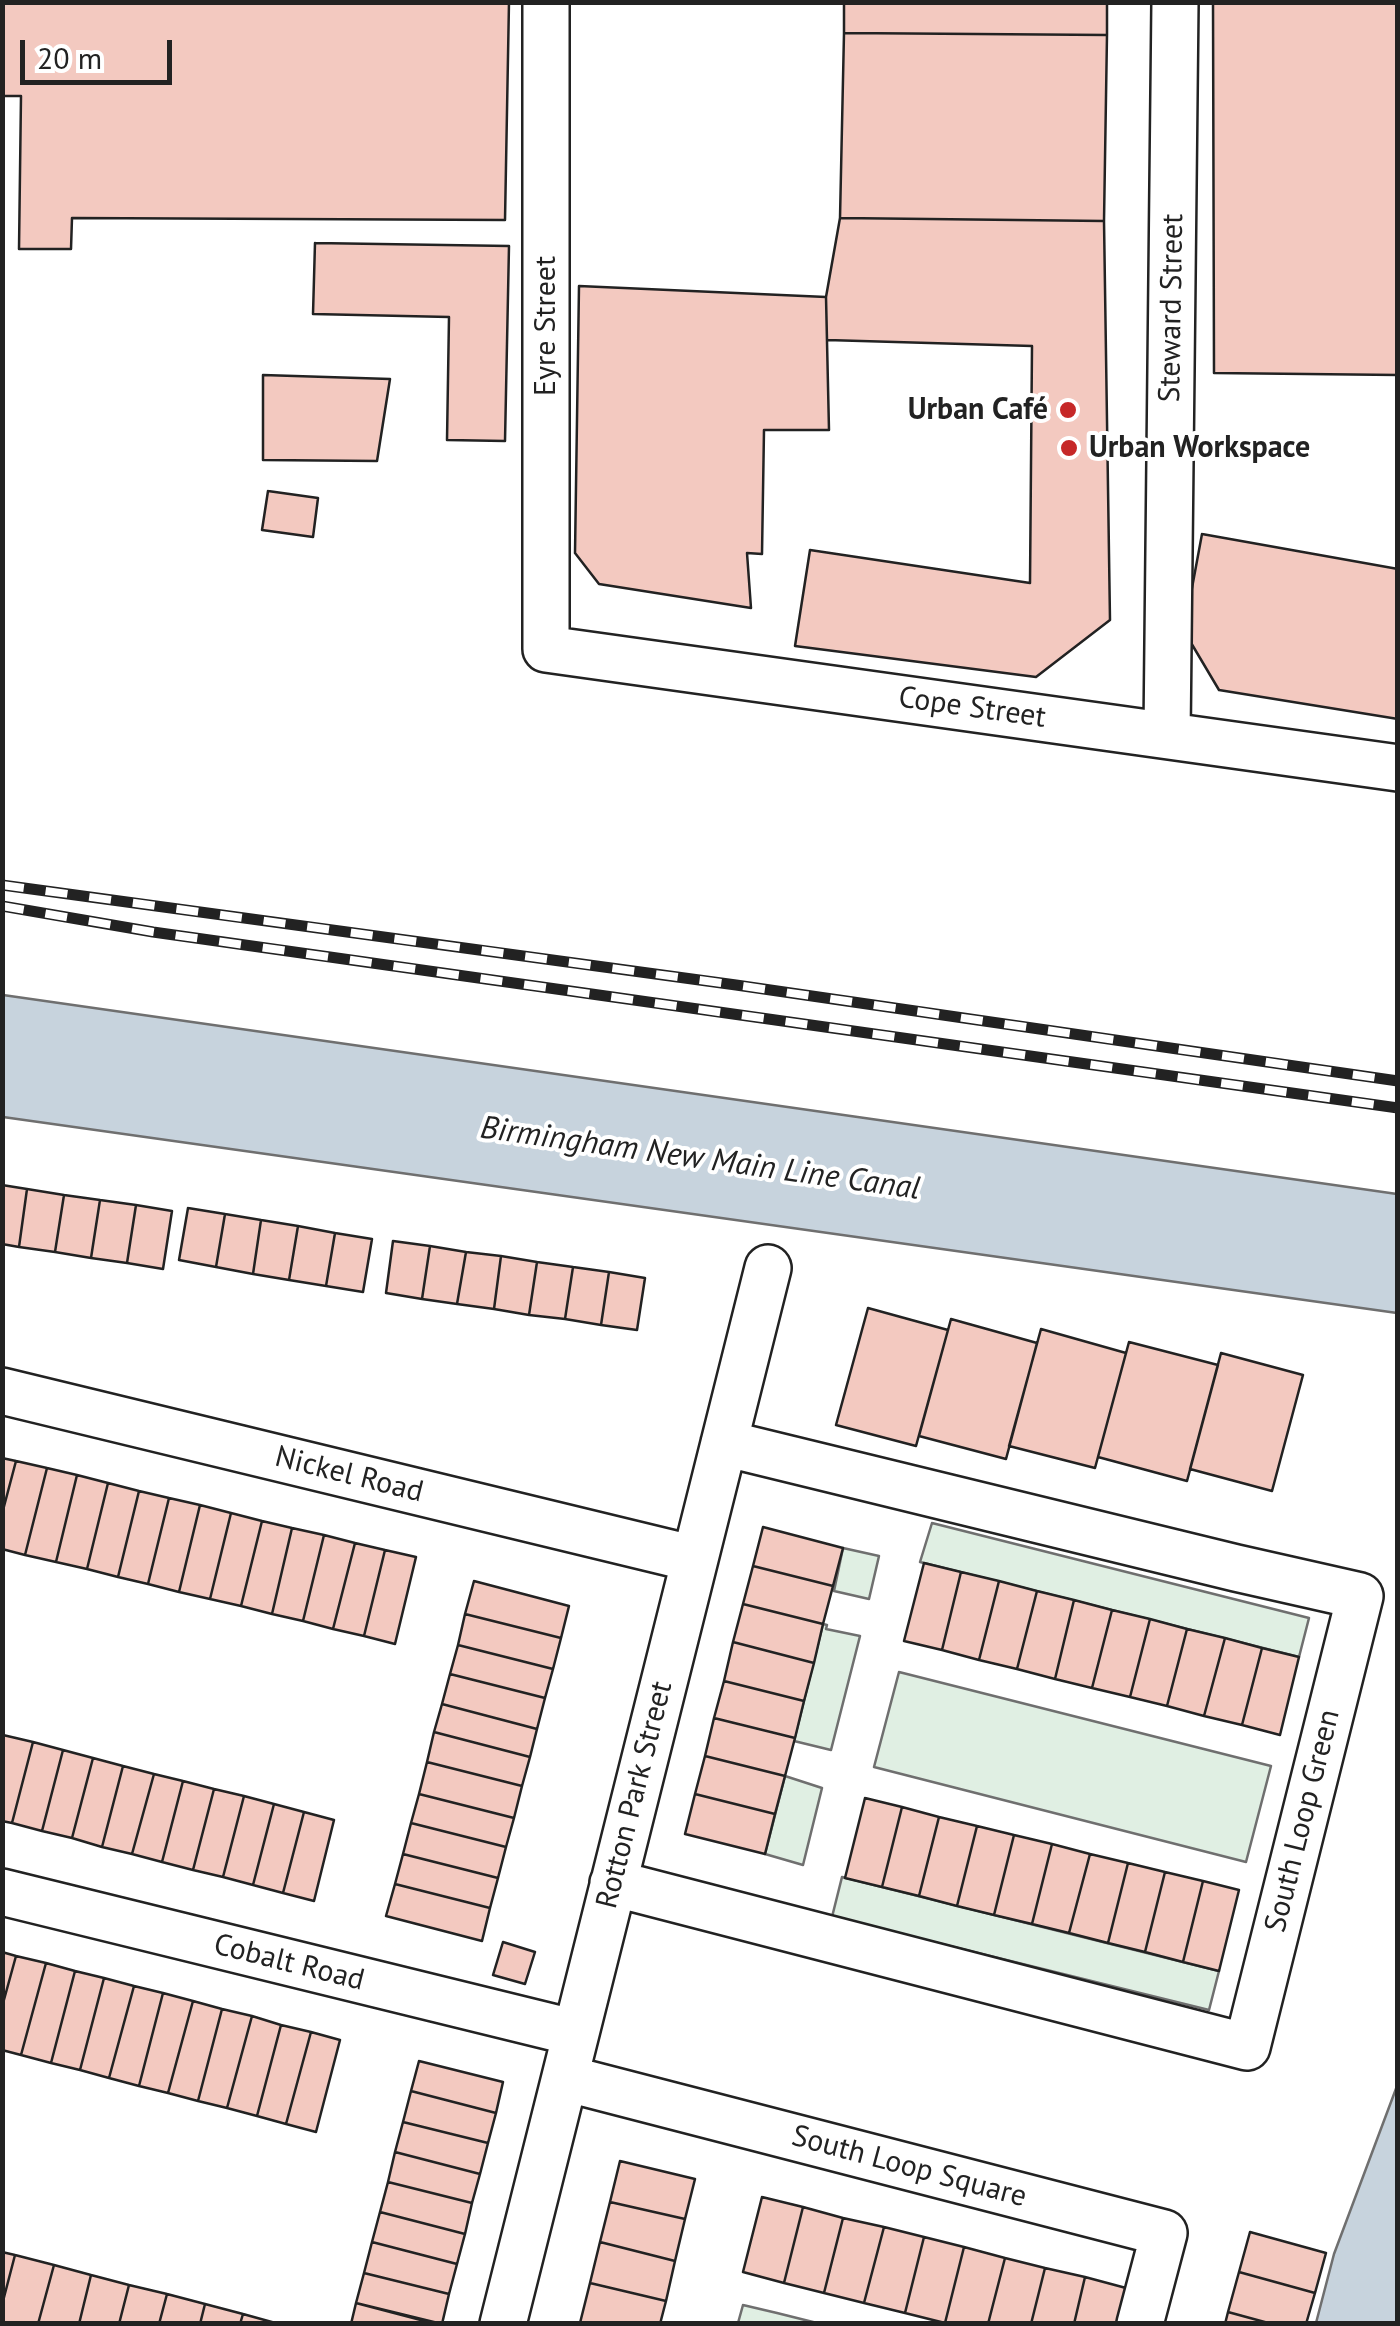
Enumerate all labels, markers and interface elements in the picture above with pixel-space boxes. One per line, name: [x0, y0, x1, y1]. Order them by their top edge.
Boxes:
scale bar: [25, 20, 178, 82]
text: 20 m: [37, 38, 102, 77]
street label: Steward Street: [1152, 213, 1192, 403]
street label: Eyre Street: [528, 256, 564, 396]
place label: Urban Café: [908, 392, 1048, 428]
marker: Urban Café: [1057, 399, 1079, 421]
place label: Urban Workspace: [1089, 430, 1310, 466]
marker: Urban Workspace: [1058, 437, 1080, 459]
street label: Cope Street: [896, 680, 1048, 736]
water label: Birmingham New Main Line Canal: [478, 1109, 922, 1209]
street label: Nickel Road: [271, 1439, 427, 1511]
street label: Rotton Park Street: [589, 1678, 681, 1912]
street label: South Loop Green: [1258, 1706, 1348, 1936]
street label: Cobalt Road: [210, 1927, 368, 1999]
street label: South Loop Square: [788, 2118, 1030, 2216]

